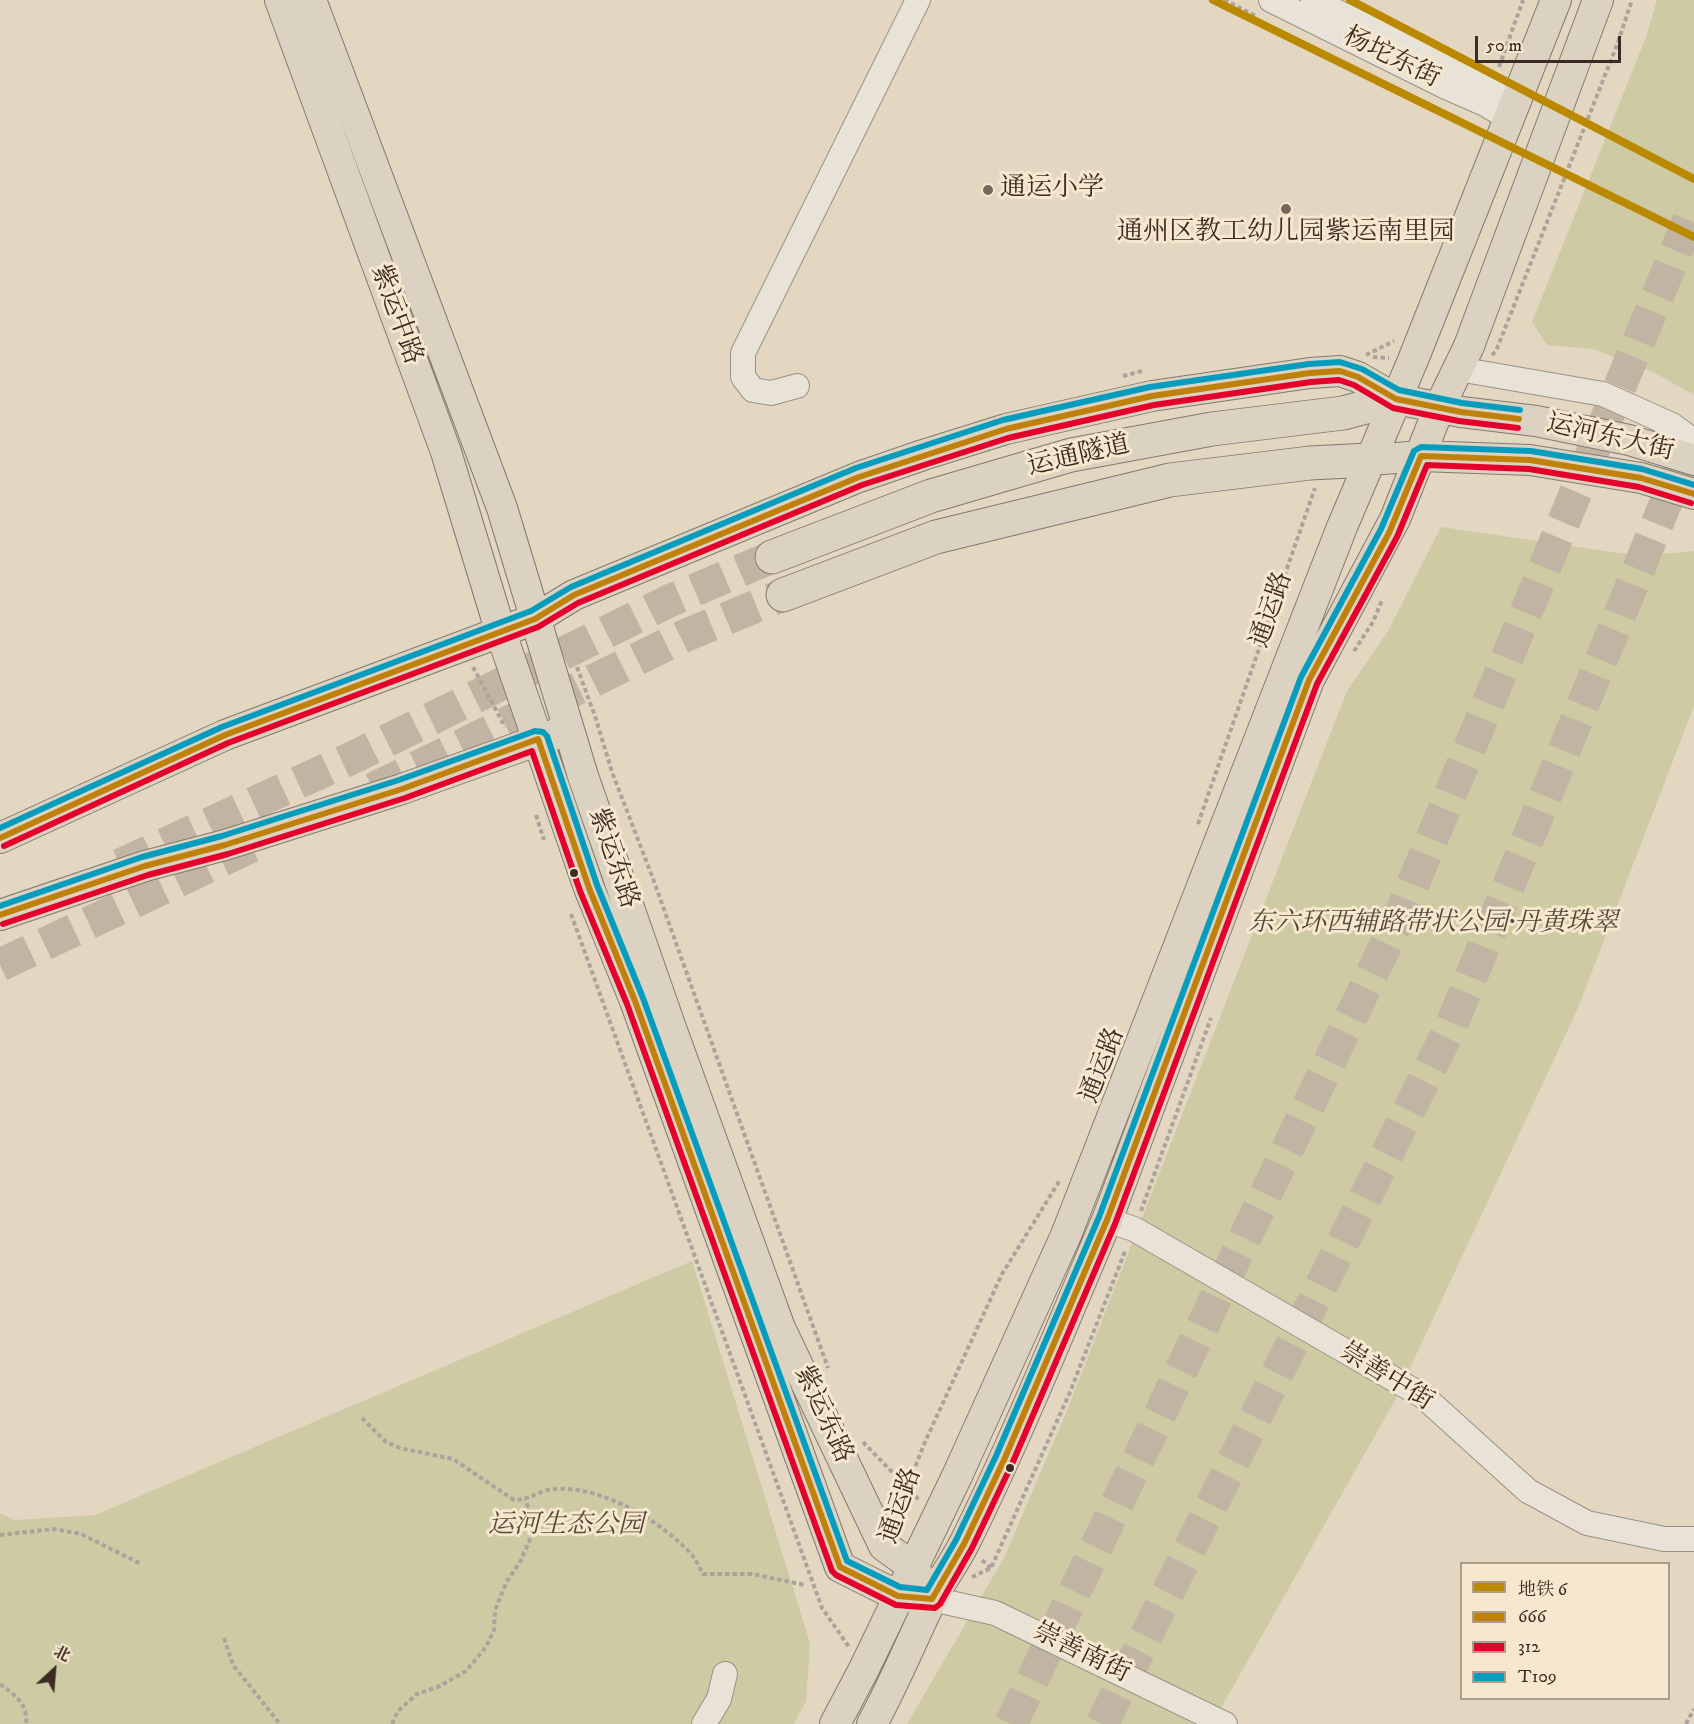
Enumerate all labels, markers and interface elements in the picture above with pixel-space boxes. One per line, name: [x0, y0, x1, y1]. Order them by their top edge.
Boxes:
street label: 杨坨东街: [1337, 22, 1445, 96]
scale bar: [1478, 24, 1624, 62]
text: 50 m: [1486, 35, 1522, 57]
place label: 通运小学: [1000, 174, 1104, 206]
marker: 通运小学: [981, 183, 995, 197]
marker: 通州区教工幼儿园紫运南里园: [1279, 202, 1293, 216]
place label: 通州区教工幼儿园紫运南里园: [1117, 218, 1455, 250]
street label: 紫运中路: [363, 261, 427, 369]
street label: 运河东大街: [1543, 409, 1677, 469]
street label: 运通隧道: [1025, 430, 1133, 484]
street label: 通运路: [1246, 568, 1300, 652]
street label: 紫运东路: [580, 805, 644, 913]
unlabelled marker: [568, 867, 580, 879]
park label: 东六环西辅路带状公园·丹黄珠翠: [1248, 909, 1618, 941]
street label: 通运路: [1075, 1024, 1133, 1108]
street label: 崇善中街: [1334, 1337, 1438, 1419]
street label: 紫运东路: [786, 1361, 858, 1469]
unlabelled marker: [1004, 1462, 1016, 1474]
street label: 通运路: [875, 1464, 929, 1548]
park label: 运河生态公园: [488, 1511, 644, 1543]
legend: [1460, 1562, 1670, 1700]
text: 地铁 6: [1518, 1579, 1567, 1601]
text: 666: [1518, 1606, 1546, 1628]
street label: 崇善南街: [1027, 1617, 1135, 1691]
text: 312: [1518, 1636, 1540, 1658]
north arrow: [24, 1640, 84, 1700]
text: 北: [50, 1641, 73, 1666]
text: T109: [1518, 1666, 1557, 1688]

